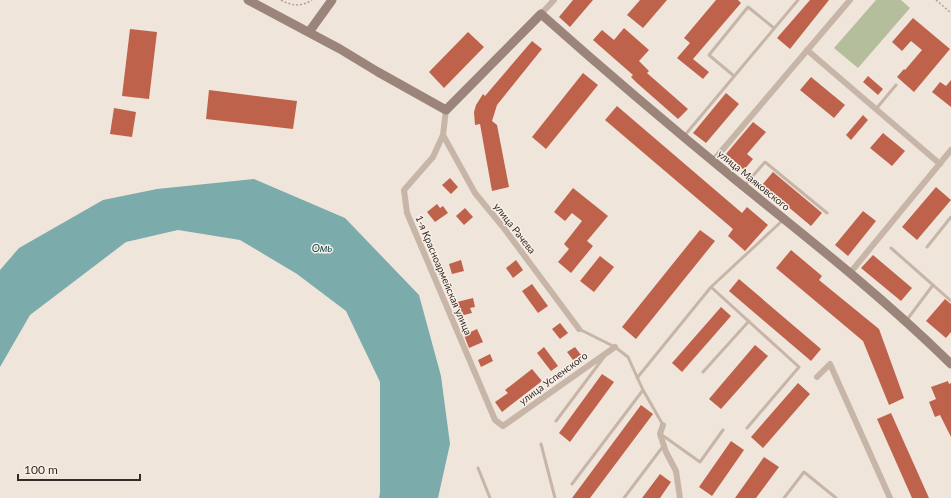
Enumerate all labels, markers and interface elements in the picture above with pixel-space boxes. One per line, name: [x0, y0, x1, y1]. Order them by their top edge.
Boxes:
street label: улица Маяковского: [715, 147, 793, 213]
street label: улица Рачева: [491, 200, 539, 256]
street label: 1-я Красноармейская улица: [413, 213, 475, 337]
water label: Омь: [312, 241, 332, 254]
street label: улица Успенского: [516, 349, 590, 407]
scale bar: [18, 456, 140, 482]
text: 100 m: [24, 462, 58, 477]

